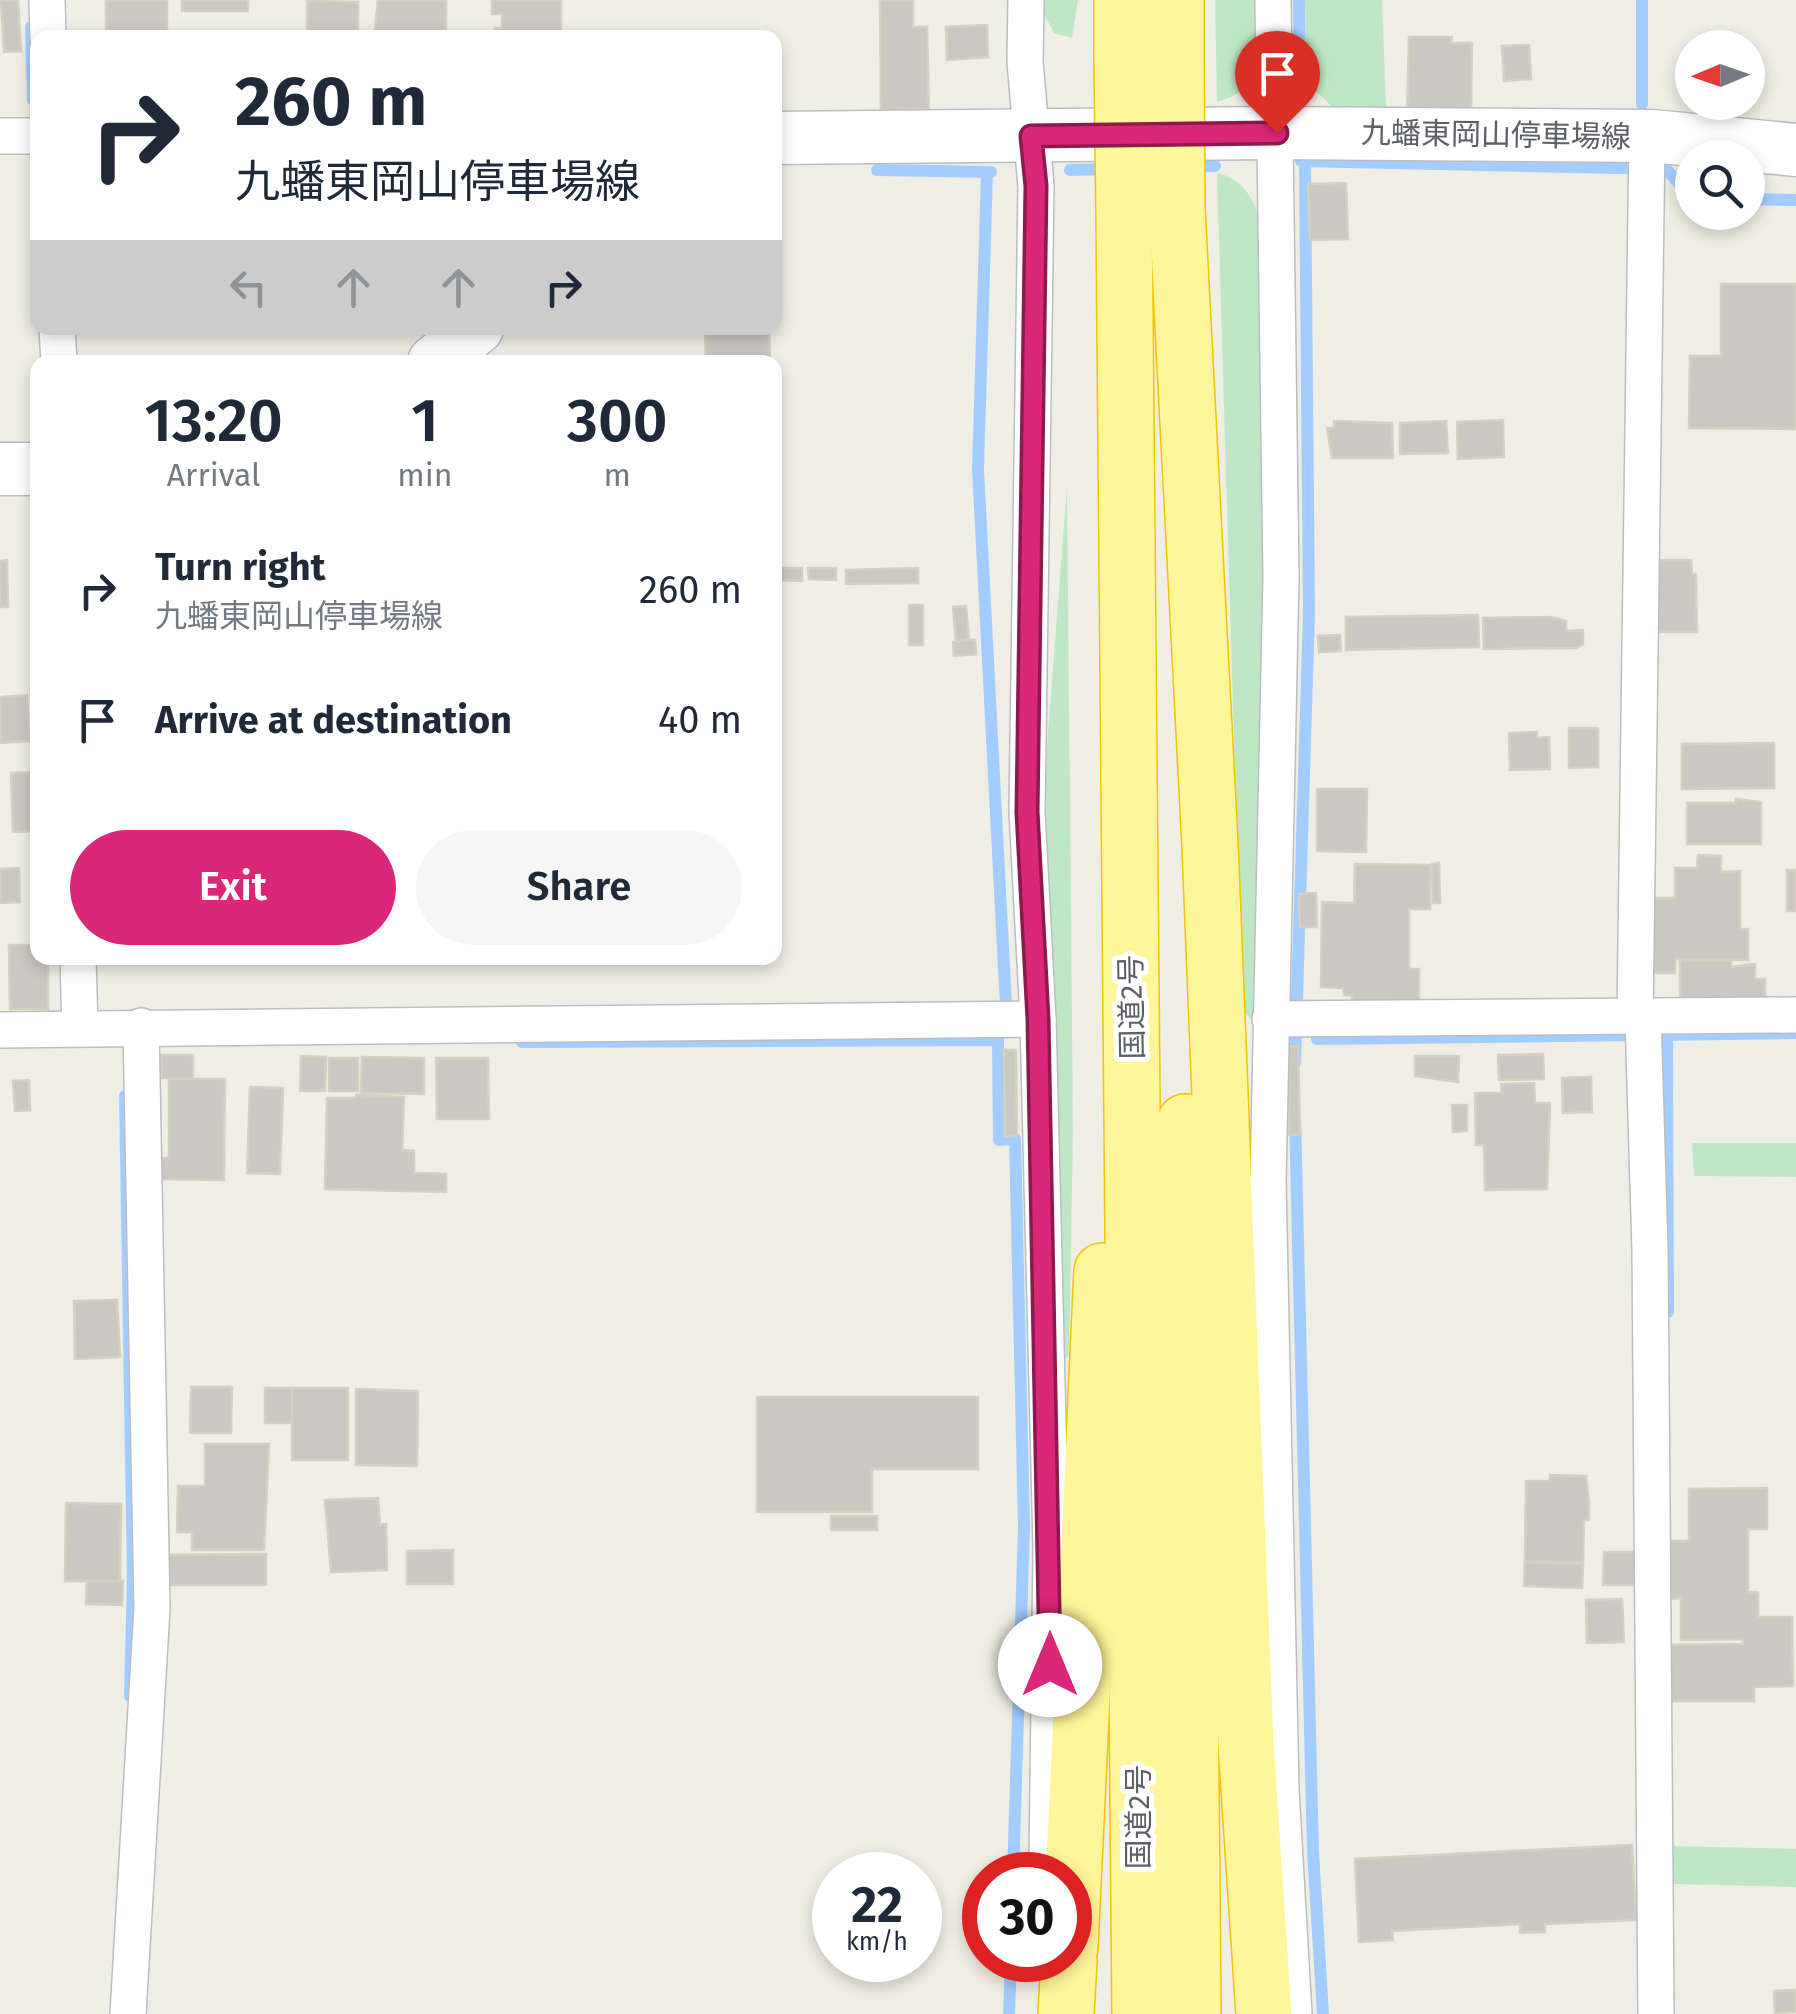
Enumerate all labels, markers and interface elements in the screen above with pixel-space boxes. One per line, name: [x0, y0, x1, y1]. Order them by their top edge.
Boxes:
north arrow: [1675, 30, 1765, 120]
map controls: [1675, 30, 1765, 230]
pin: [1235, 31, 1320, 134]
icon: arrive: [1250, 46, 1305, 101]
text: 260 m: [235, 60, 427, 144]
icon: right: [70, 70, 200, 200]
street label: 九蟠東岡山停車場線: [1361, 115, 1631, 155]
button: search: [1675, 140, 1765, 230]
text: 九蟠東岡山停車場線: [235, 155, 640, 209]
icon: left: [221, 260, 276, 315]
icon: ahead: [326, 260, 381, 315]
icon: ahead: [431, 260, 486, 315]
icon: right: [536, 260, 591, 315]
text: 13:20: [145, 385, 283, 457]
text: 1: [411, 385, 439, 457]
text: 300: [567, 385, 667, 457]
text: Arrival: [167, 456, 261, 494]
text: min: [397, 456, 452, 494]
text: m: [603, 456, 631, 494]
text: Turn right: [155, 544, 325, 590]
icon: right: [70, 563, 125, 618]
text: 260 m: [639, 567, 742, 613]
text: 九蟠東岡山停車場線: [155, 597, 443, 635]
icon: arrive: [70, 693, 125, 748]
text: Arrive at destination: [155, 697, 512, 743]
text: 40 m: [658, 697, 742, 743]
button: Exit: [70, 830, 396, 945]
button: Share: [416, 830, 742, 945]
street label: 国道2号: [1113, 954, 1151, 1060]
position arrow: [998, 1613, 1102, 1717]
street label: 国道2号: [1121, 1765, 1157, 1869]
speed limit sign: 30: [962, 1852, 1092, 1982]
text: 22: [851, 1875, 903, 1935]
text: km/h: [846, 1927, 908, 1957]

